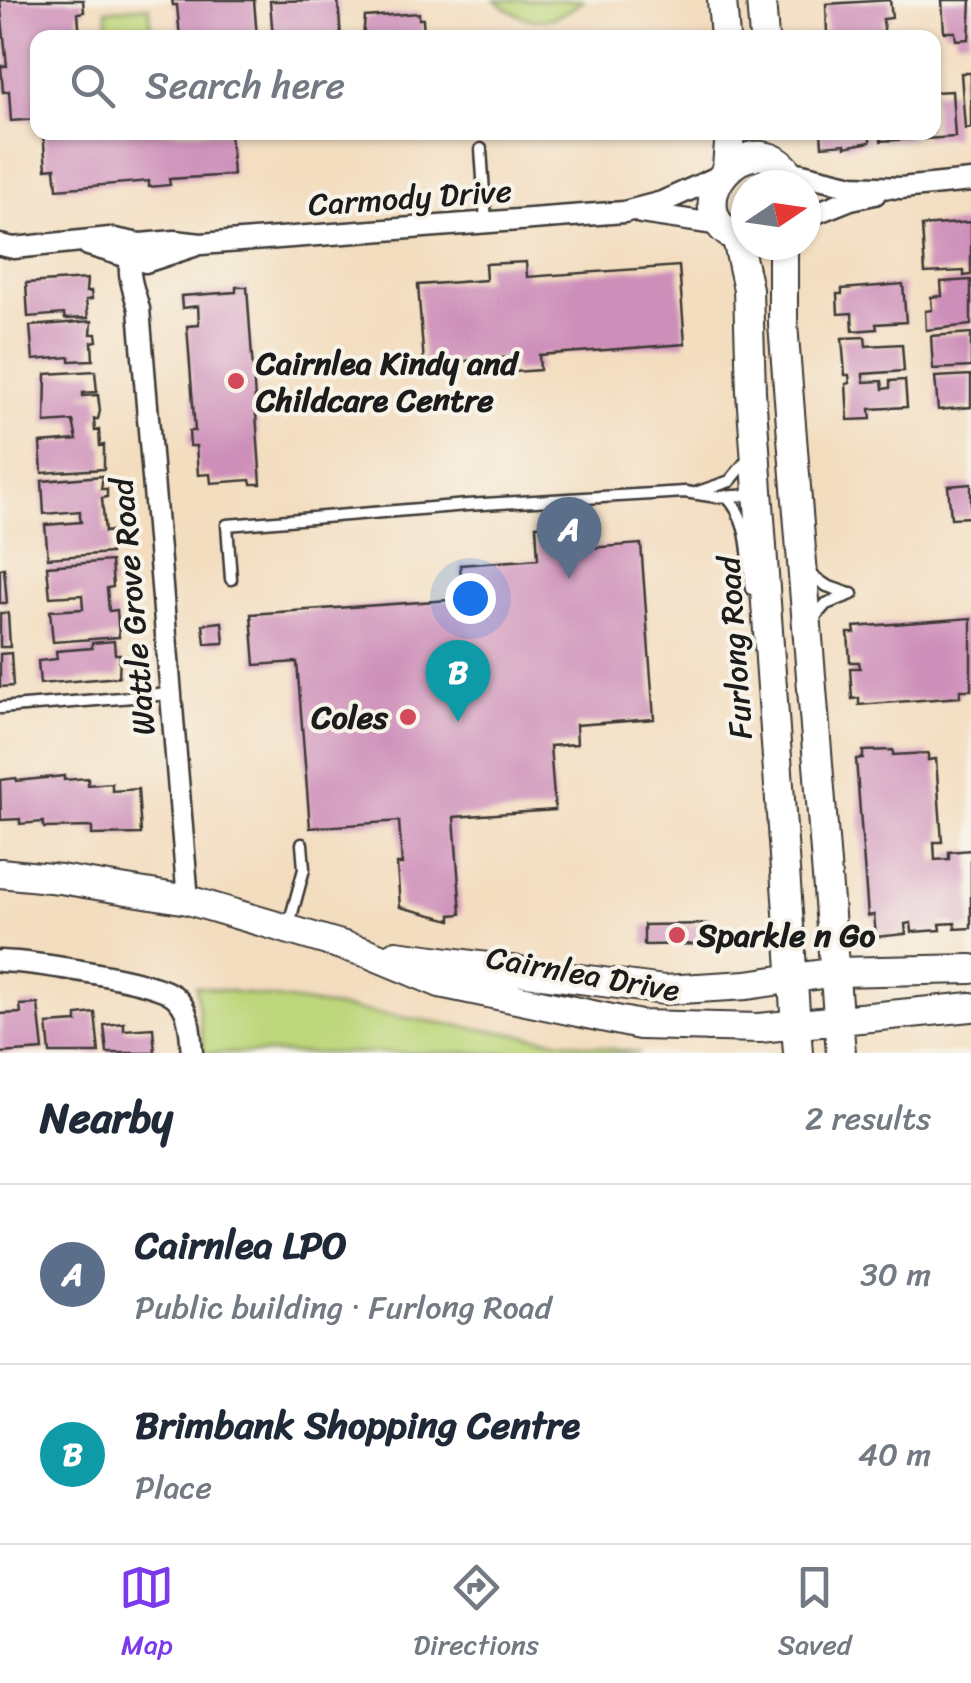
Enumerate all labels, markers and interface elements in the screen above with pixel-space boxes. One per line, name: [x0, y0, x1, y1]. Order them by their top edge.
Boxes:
search box: [30, 30, 941, 140]
text: Search here: [145, 52, 345, 119]
icon: search: [65, 58, 120, 113]
street label: Carmody Drive: [306, 162, 514, 234]
north arrow: [731, 170, 821, 260]
place label: Cairnlea Kindy and Childcare Centre: [255, 335, 521, 429]
marker: Cairnlea Kindy and Childcare Centre: [225, 370, 247, 392]
street label: Wattle Grove Road: [93, 474, 173, 738]
pin: A: [536, 496, 602, 579]
street label: Furlong Road: [700, 553, 770, 741]
your location: [445, 573, 496, 624]
pin: B: [426, 640, 490, 722]
place label: Coles: [310, 689, 389, 746]
marker: Coles: [397, 706, 419, 728]
place label: Sparkle n Go: [696, 907, 876, 964]
marker: Sparkle n Go: [666, 924, 688, 946]
street label: Cairnlea Drive: [482, 929, 684, 1019]
text: Nearby: [40, 1081, 173, 1155]
text: 2 results: [805, 1090, 931, 1147]
text: Cairnlea LPO: [135, 1212, 347, 1279]
text: A: [62, 1246, 83, 1303]
text: 30 m: [860, 1246, 931, 1303]
text: Public building · Furlong Road: [135, 1279, 552, 1336]
text: Brimbank Shopping Centre: [135, 1392, 580, 1459]
text: B: [62, 1426, 83, 1483]
text: 40 m: [858, 1426, 931, 1483]
text: Place: [135, 1459, 212, 1516]
tab: Map: [119, 1560, 174, 1669]
tab: Directions: [413, 1560, 539, 1669]
tab: Saved: [778, 1560, 852, 1669]

